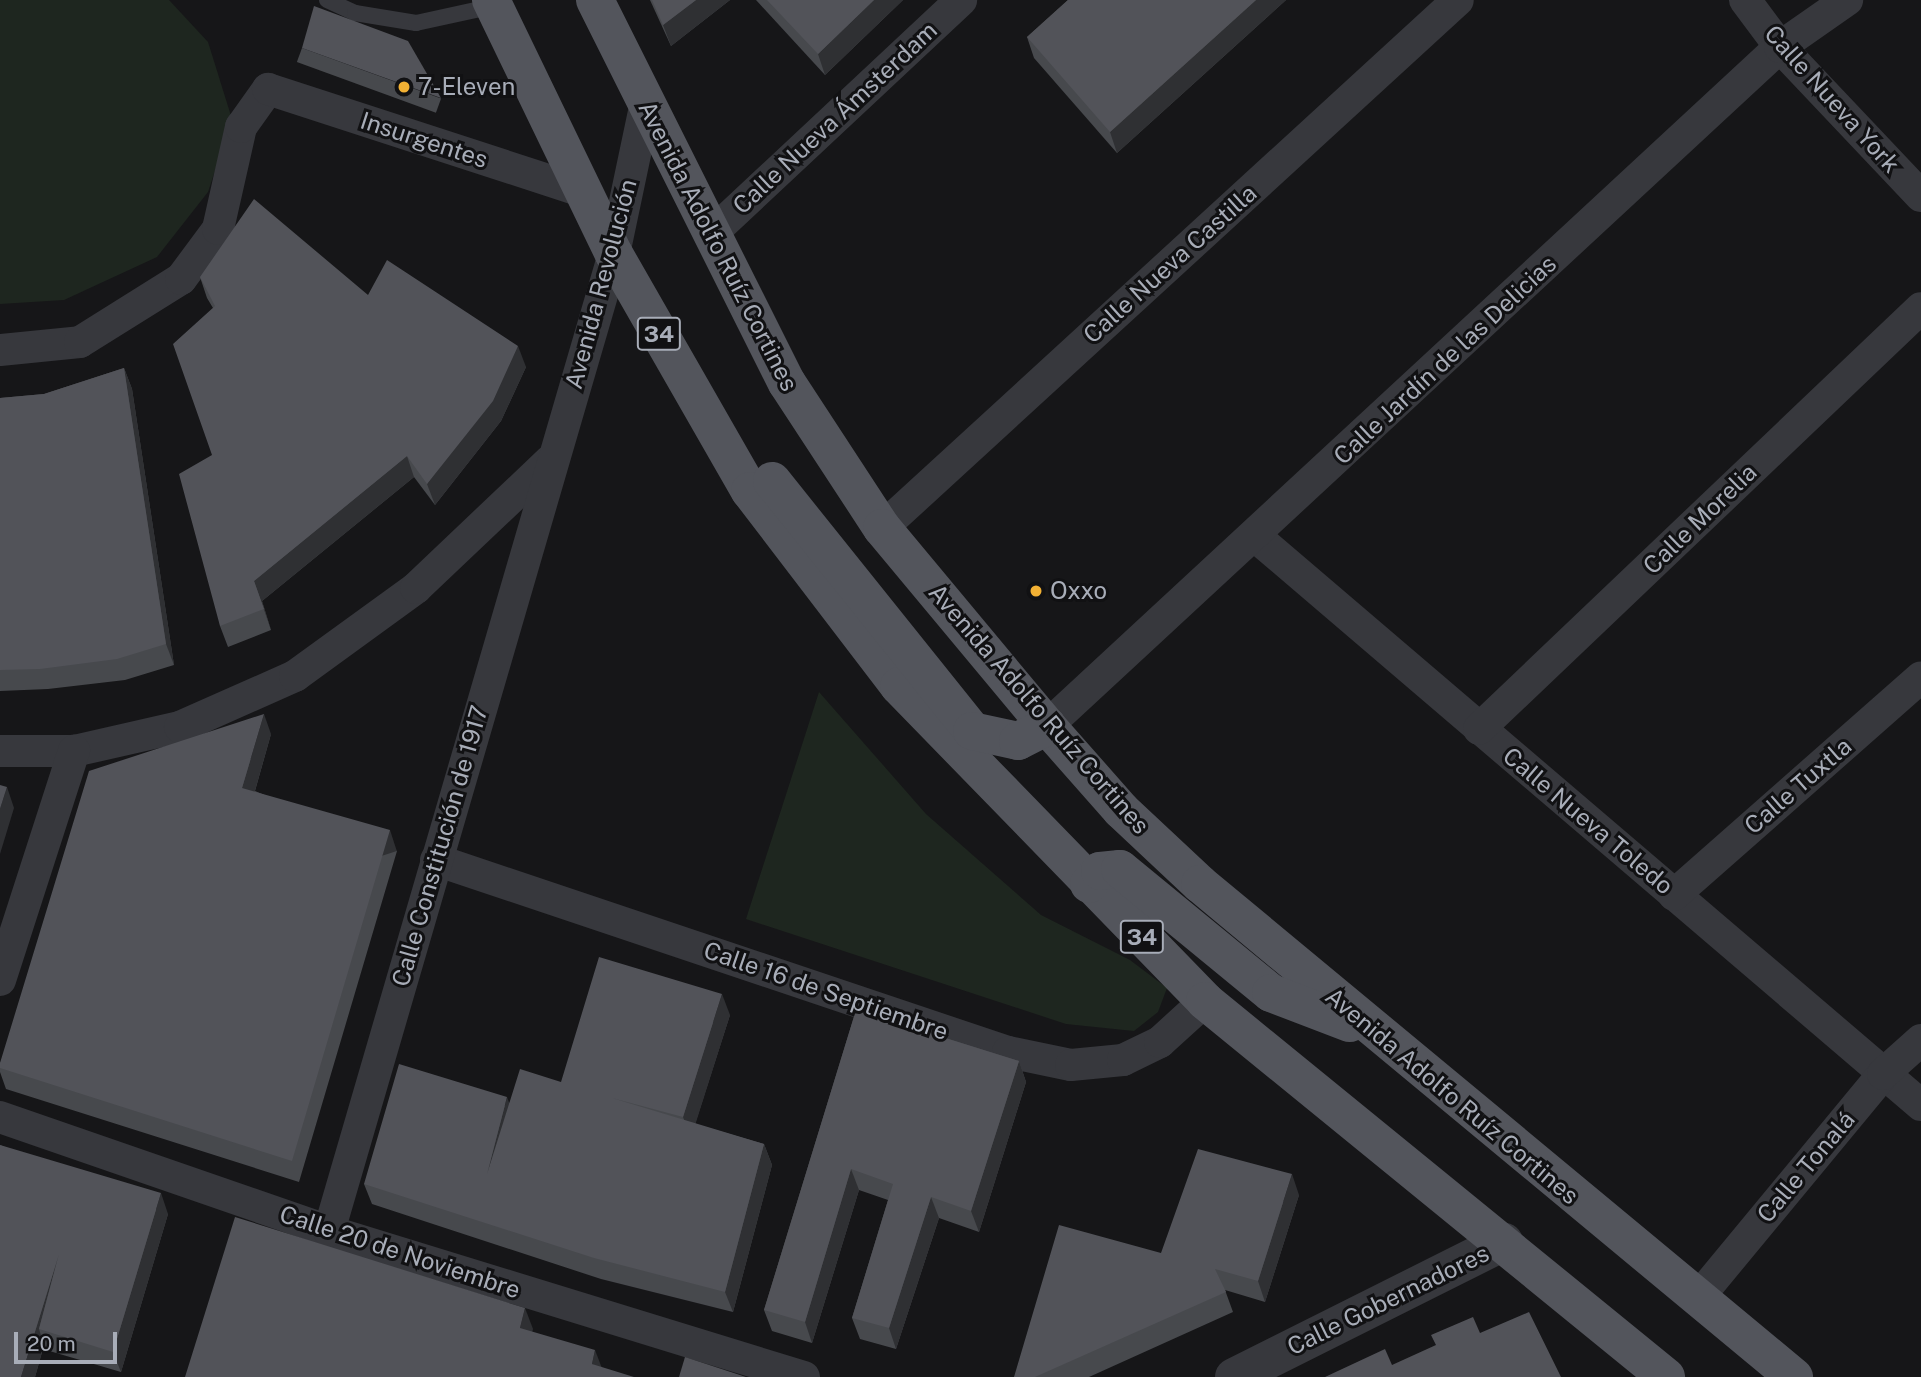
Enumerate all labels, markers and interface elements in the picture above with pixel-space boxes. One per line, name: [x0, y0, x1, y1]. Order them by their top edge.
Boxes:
street label: Calle Nueva Ámsterdam: [727, 16, 943, 220]
street label: Calle Nueva York: [1758, 19, 1906, 179]
place label: 7-Eleven: [418, 73, 515, 101]
marker: 7-Eleven: [396, 79, 412, 95]
street label: Avenida Adolfo Ruíz Cortines: [632, 96, 804, 396]
street label: Insurgentes: [357, 106, 491, 174]
street label: Avenida Revolución: [559, 176, 643, 392]
street label: Calle Nueva Castilla: [1077, 179, 1263, 349]
street label: Calle Jardín de las Delicias: [1328, 249, 1562, 471]
road number: 34: [636, 314, 682, 354]
street label: Calle Morelia: [1637, 458, 1763, 580]
place label: Oxxo: [1050, 577, 1107, 605]
street label: Avenida Adolfo Ruíz Cortines: [923, 578, 1155, 840]
marker: Oxxo: [1028, 583, 1044, 599]
street label: Calle Constitución de 1917: [386, 702, 494, 990]
street label: Calle Tuxtla: [1739, 732, 1857, 840]
street label: Calle Nueva Toledo: [1497, 741, 1679, 901]
road number: 34: [1119, 918, 1165, 956]
street label: Calle 16 de Septiembre: [700, 936, 952, 1046]
street label: Avenida Adolfo Ruíz Cortines: [1320, 982, 1584, 1210]
street label: Calle Tonalá: [1751, 1106, 1861, 1228]
street label: Calle 20 de Noviembre: [276, 1199, 524, 1305]
street label: Calle Gobernadores: [1282, 1239, 1494, 1361]
scale bar: [18, 1318, 121, 1362]
text: 20 m: [27, 1331, 76, 1356]

